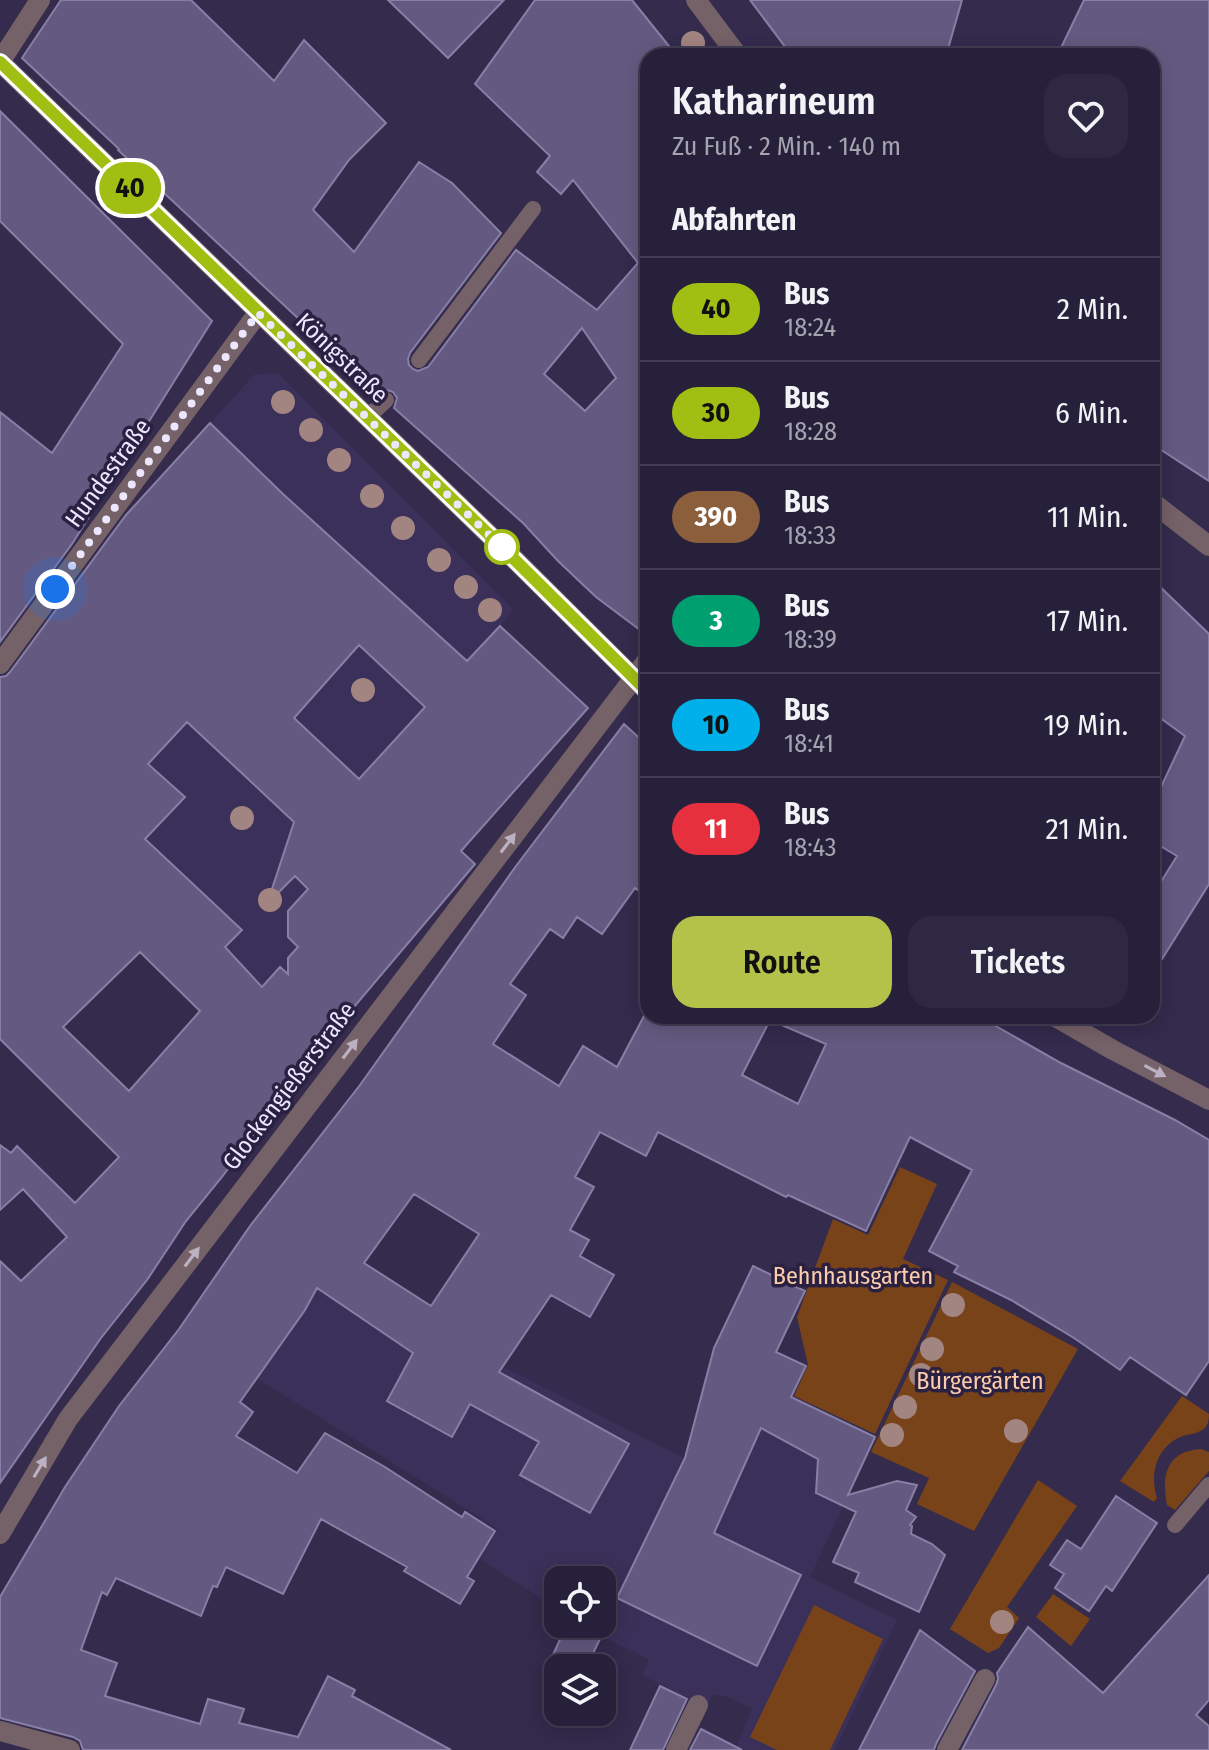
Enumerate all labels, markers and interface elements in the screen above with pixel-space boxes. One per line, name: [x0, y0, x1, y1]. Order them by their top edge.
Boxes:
button: heart: [1044, 74, 1128, 158]
text: Katharineum: [672, 78, 876, 124]
text: Zu Fuß · 2 Min. · 140 m: [672, 131, 901, 162]
line badge: 40: [94, 162, 166, 214]
text: 40: [115, 171, 145, 204]
text: Abfahrten: [672, 202, 796, 238]
text: Bus: [784, 276, 829, 312]
text: 2 Min.: [1057, 291, 1128, 327]
text: 40: [701, 292, 731, 325]
street label: Königstraße: [290, 307, 394, 409]
text: 18:24: [784, 312, 836, 343]
text: Bus: [784, 380, 829, 416]
text: 6 Min.: [1055, 395, 1128, 431]
text: 30: [702, 396, 730, 429]
street label: Hundestraße: [59, 414, 157, 532]
text: 18:28: [784, 416, 837, 447]
text: Bus: [784, 484, 829, 520]
text: 11 Min.: [1047, 499, 1128, 535]
text: 390: [695, 500, 737, 533]
text: 18:33: [784, 520, 836, 551]
unlabelled marker: [485, 530, 519, 564]
your location: [35, 569, 75, 609]
text: Bus: [784, 588, 829, 624]
text: 17 Min.: [1046, 603, 1128, 639]
text: 3: [709, 604, 723, 637]
text: 18:39: [784, 624, 837, 655]
text: Bus: [784, 692, 829, 728]
text: 19 Min.: [1044, 707, 1128, 743]
text: 10: [702, 708, 730, 741]
text: 18:41: [784, 728, 834, 759]
text: Bus: [784, 796, 829, 832]
text: 21 Min.: [1046, 811, 1128, 847]
text: 11: [704, 812, 728, 845]
text: 18:43: [784, 832, 836, 863]
one-way arrow: [499, 833, 515, 853]
button: Route: [672, 916, 892, 1008]
button: Tickets: [908, 916, 1128, 1008]
street label: Glockengießerstraße: [217, 997, 361, 1175]
one-way arrow: [341, 1039, 357, 1060]
one-way arrow: [1143, 1065, 1166, 1078]
one-way arrow: [184, 1246, 200, 1267]
park label: Behnhausgarten: [773, 1262, 933, 1290]
park label: Bürgergärten: [916, 1367, 1044, 1395]
one-way arrow: [33, 1456, 47, 1478]
map controls: [544, 1566, 616, 1726]
button: locate: [544, 1566, 616, 1638]
button: layers: [544, 1654, 616, 1726]

